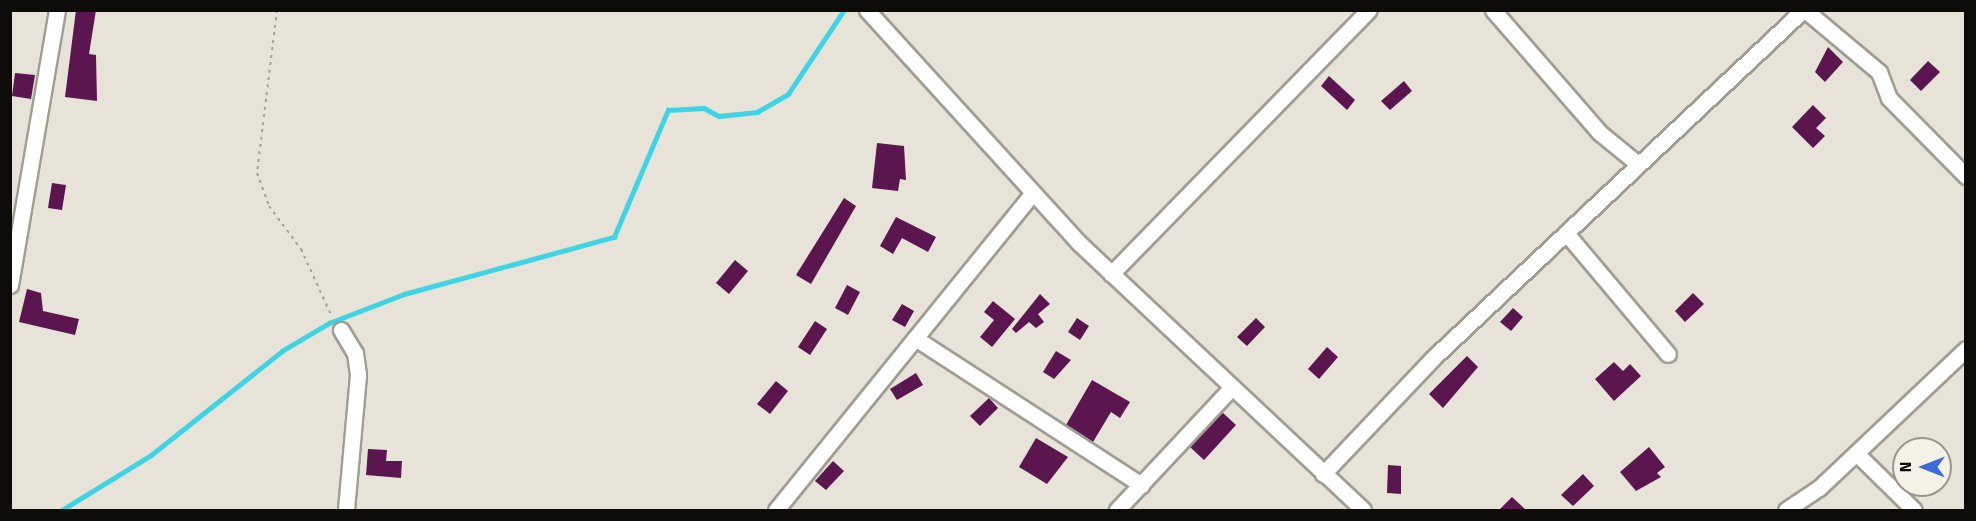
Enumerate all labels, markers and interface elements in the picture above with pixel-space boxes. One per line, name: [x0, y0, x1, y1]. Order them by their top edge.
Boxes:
north arrow: [1892, 437, 1952, 497]
text: N: [1896, 462, 1915, 472]

